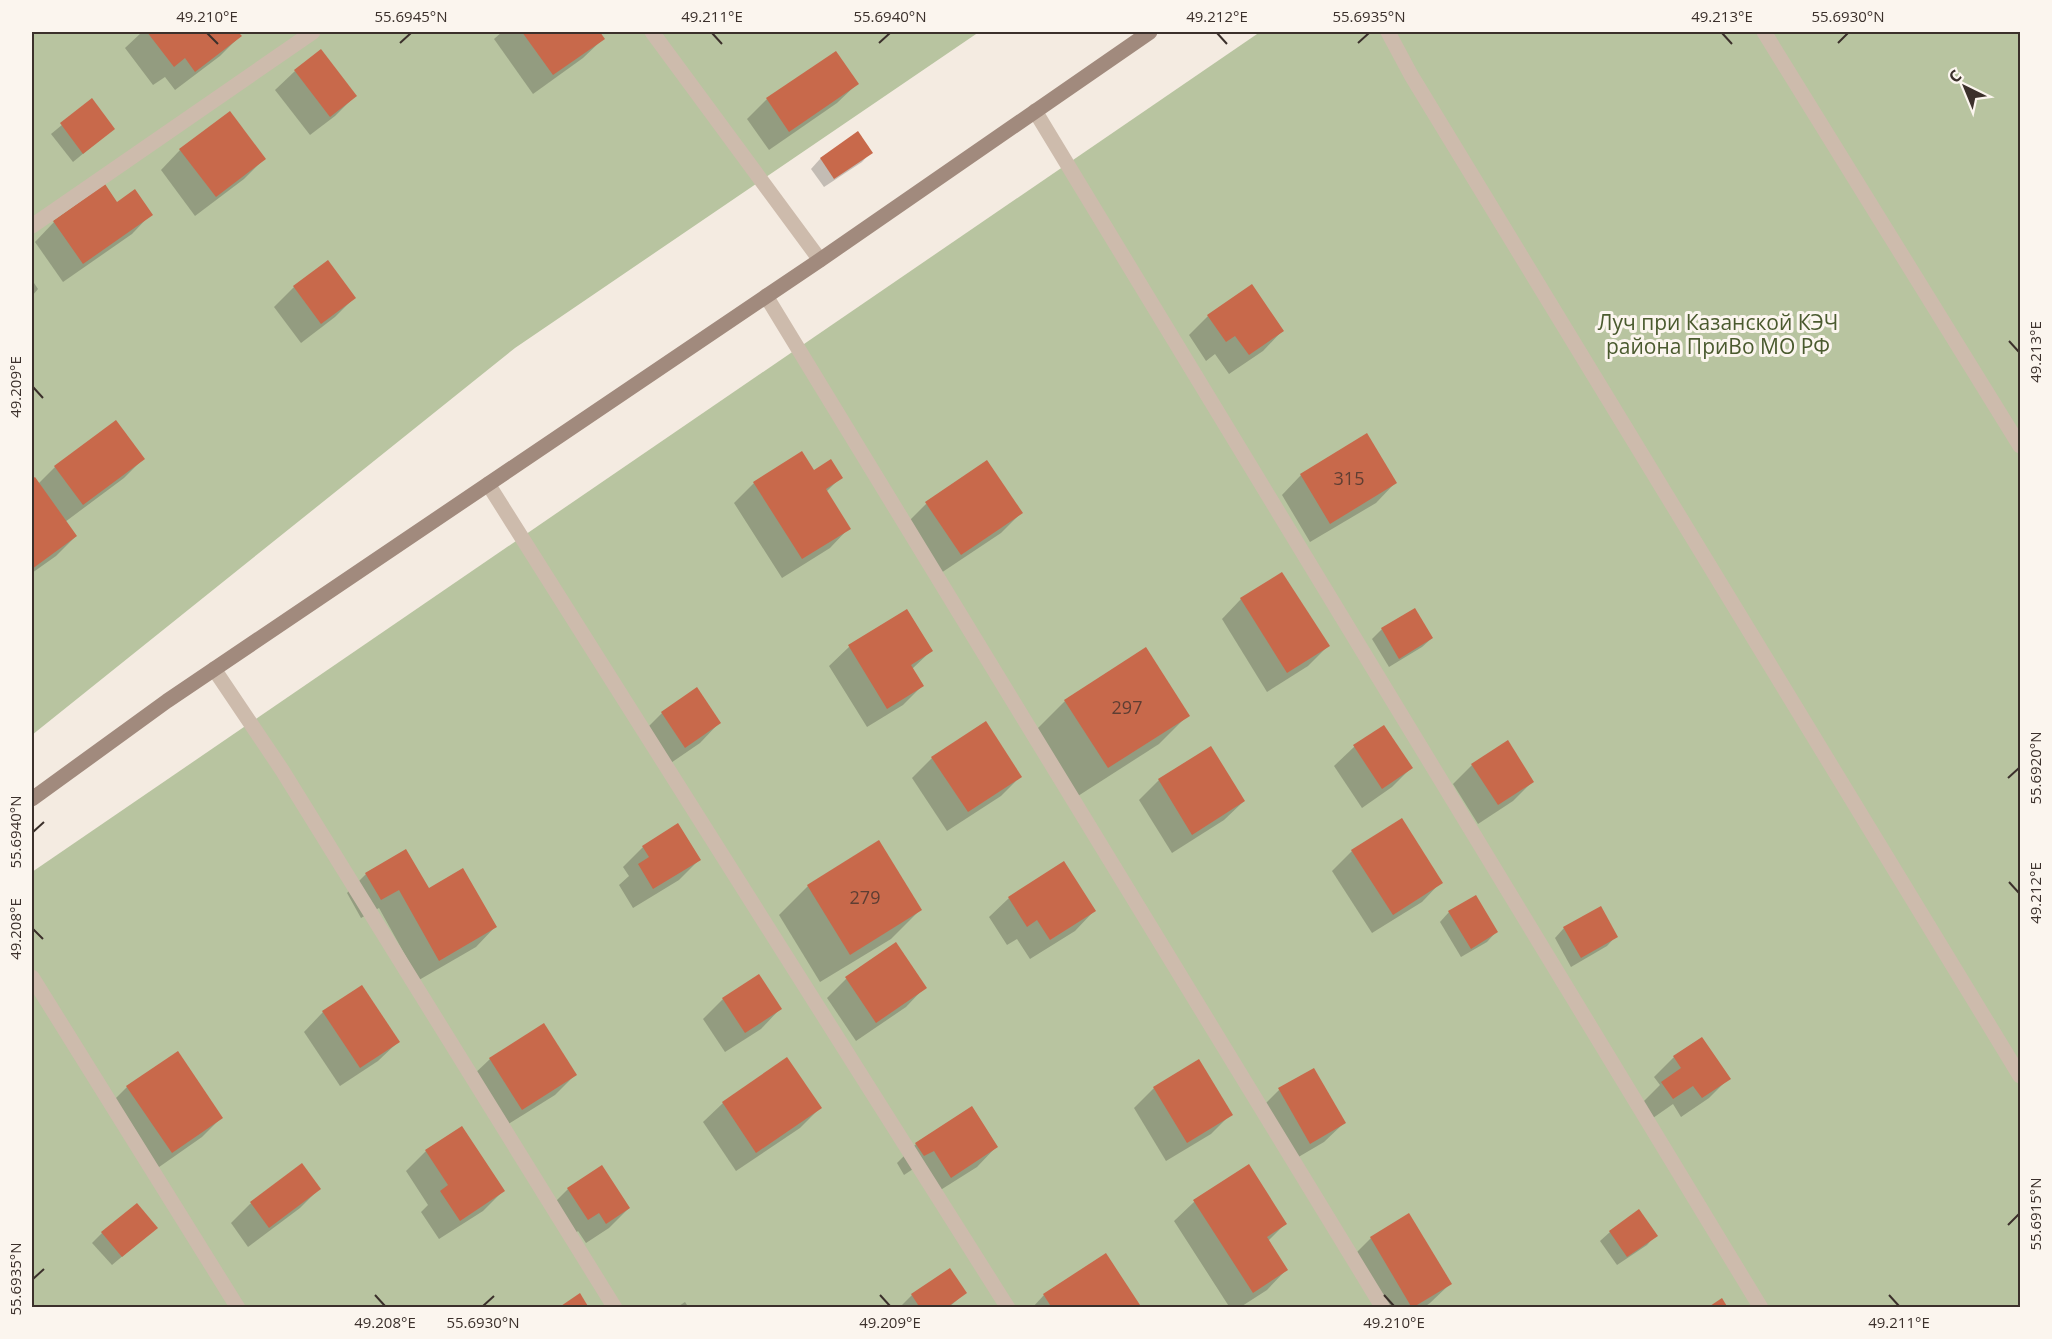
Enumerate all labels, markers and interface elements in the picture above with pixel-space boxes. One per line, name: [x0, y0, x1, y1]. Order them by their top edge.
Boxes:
text: 49.210°E: [176, 6, 238, 26]
text: 55.6945°N: [374, 6, 448, 26]
text: 49.211°E: [681, 6, 743, 26]
text: 55.6940°N: [853, 6, 927, 26]
text: 49.212°E: [1186, 6, 1248, 26]
text: 55.6935°N: [1332, 6, 1406, 26]
text: 49.213°E: [1691, 6, 1753, 26]
text: 55.6930°N: [1811, 6, 1885, 26]
north arrow: [1935, 57, 1995, 117]
text: С: [1944, 65, 1966, 88]
park label: Луч при Казанской КЭЧ района ПриВо МО РФ: [1598, 308, 1838, 360]
text: 49.213°E: [2025, 321, 2045, 383]
text: 49.209°E: [5, 356, 25, 418]
house number: 315: [1334, 466, 1364, 490]
house number: 297: [1112, 695, 1142, 719]
text: 55.6920°N: [2025, 731, 2045, 805]
text: 55.6940°N: [5, 795, 25, 869]
text: 49.212°E: [2025, 862, 2045, 924]
house number: 279: [850, 885, 880, 909]
text: 49.208°E: [5, 898, 25, 960]
text: 55.6915°N: [2025, 1177, 2045, 1251]
text: 55.6935°N: [5, 1242, 25, 1316]
text: 49.208°E: [354, 1312, 416, 1332]
text: 55.6930°N: [446, 1312, 520, 1332]
text: 49.209°E: [859, 1312, 921, 1332]
text: 49.210°E: [1363, 1312, 1425, 1332]
text: 49.211°E: [1868, 1312, 1930, 1332]

